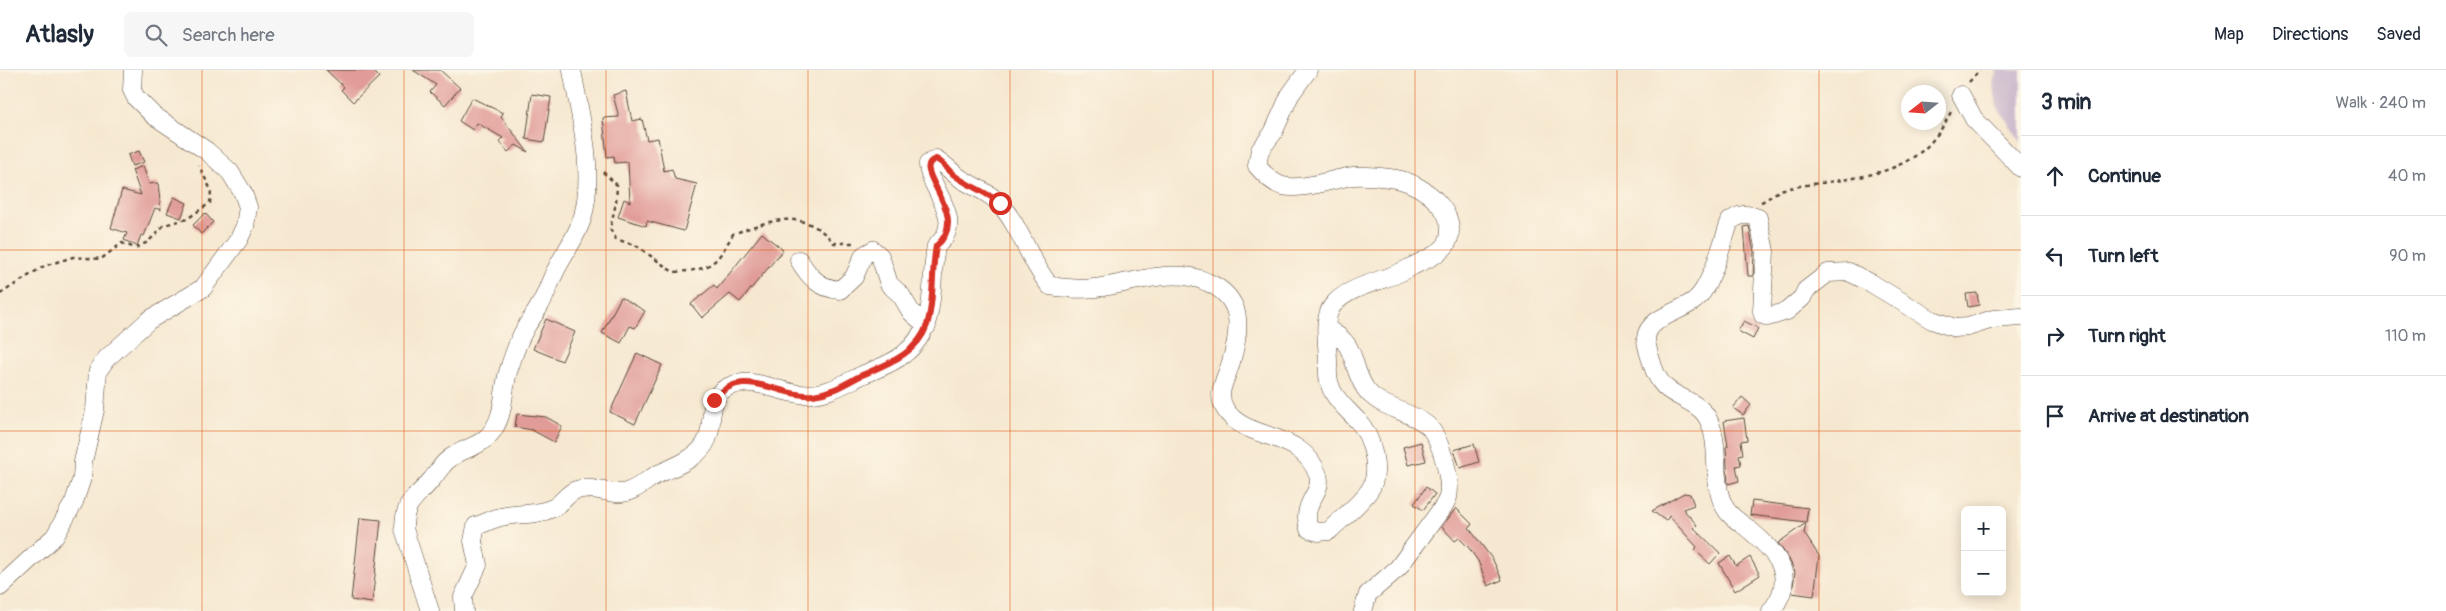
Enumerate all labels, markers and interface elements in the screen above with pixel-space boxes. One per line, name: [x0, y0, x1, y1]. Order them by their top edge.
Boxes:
search box: [124, 12, 474, 57]
text: Atlasly: [25, 20, 94, 49]
icon: search: [142, 21, 170, 49]
text: Search here: [182, 23, 275, 47]
text: Map: [2214, 23, 2244, 46]
text: Directions: [2272, 23, 2348, 46]
text: Saved: [2376, 23, 2421, 46]
north arrow: [1901, 85, 1946, 130]
text: 3 min: [2041, 89, 2091, 116]
text: Walk · 240 m: [2335, 93, 2426, 113]
icon: ahead: [2041, 162, 2069, 190]
text: Continue: [2088, 164, 2161, 188]
text: 40 m: [2388, 166, 2426, 186]
route start: [989, 192, 1012, 215]
icon: left: [2041, 242, 2069, 270]
text: Turn left: [2088, 244, 2158, 268]
text: 90 m: [2389, 246, 2426, 266]
icon: right: [2041, 322, 2069, 350]
text: Turn right: [2088, 324, 2166, 348]
text: 110 m: [2385, 326, 2426, 346]
route end: [703, 389, 726, 412]
icon: arrive: [2041, 402, 2069, 430]
text: Arrive at destination: [2088, 404, 2249, 428]
map controls: [1961, 506, 2006, 596]
button: +: [1961, 506, 2006, 551]
button: −: [1961, 551, 2006, 596]

